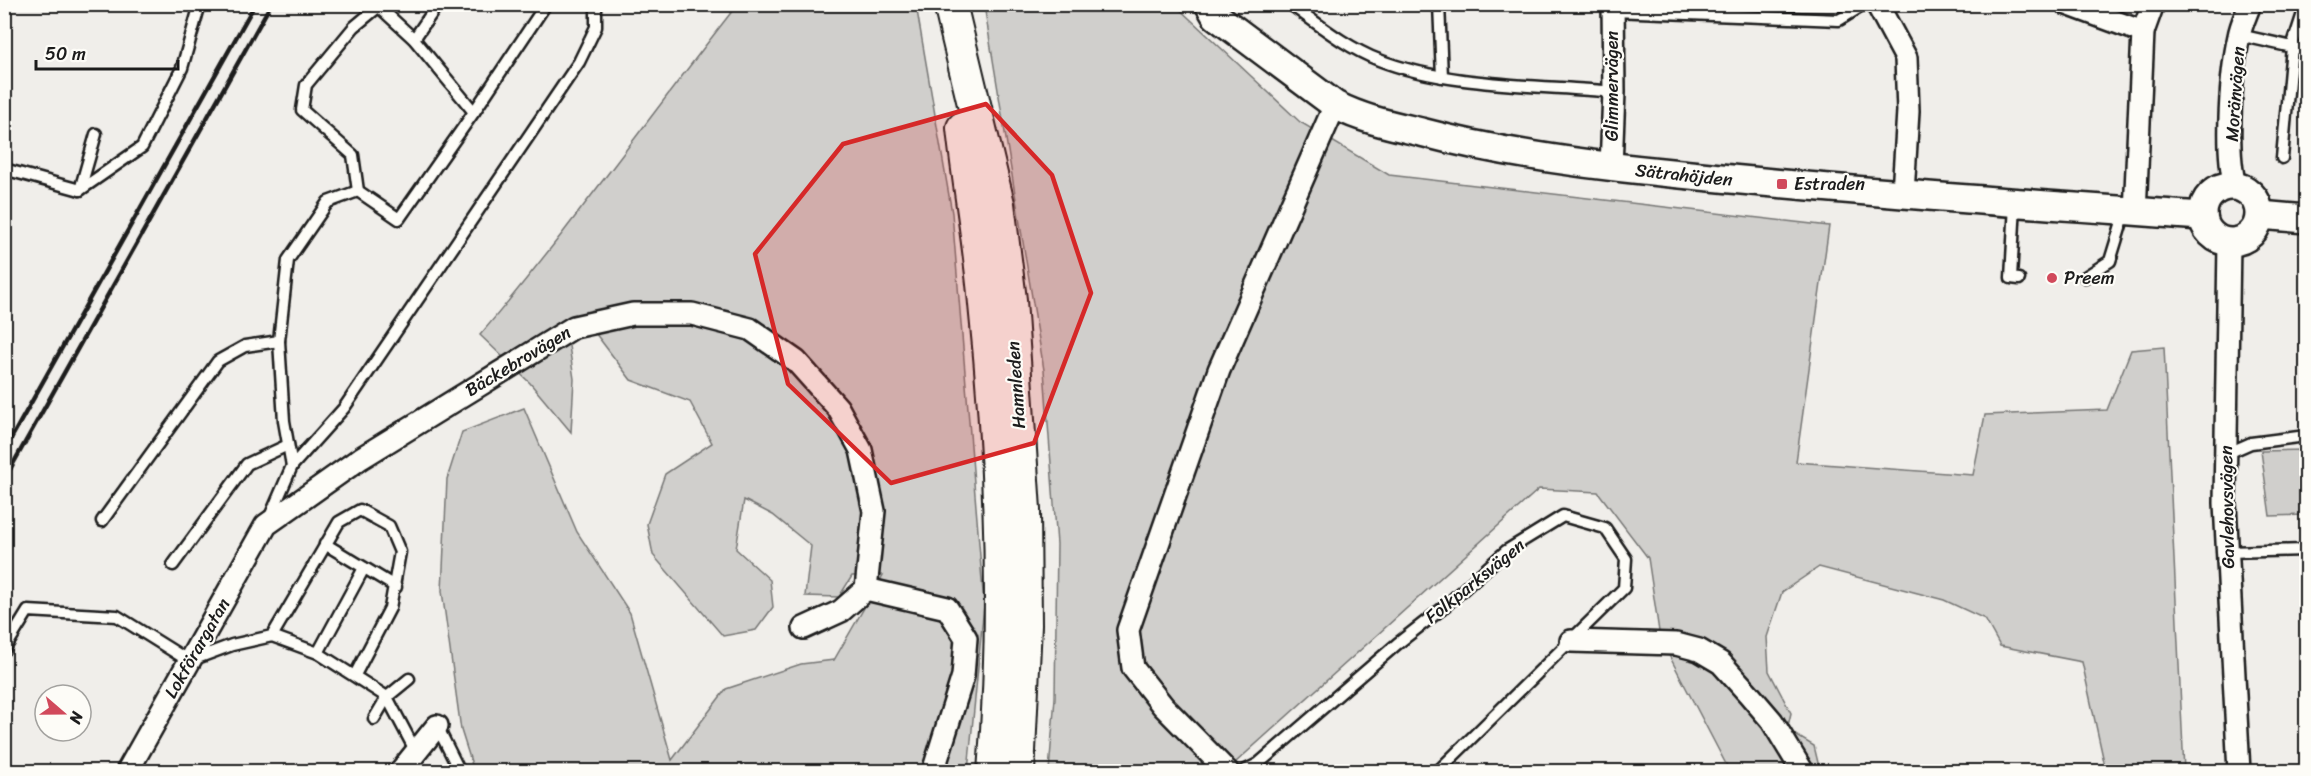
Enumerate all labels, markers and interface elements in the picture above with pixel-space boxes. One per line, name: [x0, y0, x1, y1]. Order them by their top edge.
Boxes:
street label: Glimmervägen: [1596, 30, 1628, 141]
scale bar: [36, 33, 178, 71]
text: 50 m: [45, 38, 86, 70]
street label: Moränvägen: [2216, 45, 2254, 143]
street label: Sätrahöjden: [1634, 154, 1734, 196]
place label: Estraden: [1794, 168, 1865, 200]
marker: Estraden: [1775, 177, 1789, 191]
place label: Preem: [2064, 262, 2115, 294]
marker: Preem: [2045, 271, 2059, 285]
street label: Bäckebrovägen: [459, 316, 578, 405]
street label: Hamnleden: [997, 340, 1035, 430]
street label: Gavlehovsvägen: [2210, 445, 2244, 569]
street label: Folkparksvägen: [1418, 530, 1533, 632]
street label: Lokförargatan: [155, 591, 239, 704]
north arrow: [33, 683, 93, 743]
text: N: [61, 707, 92, 729]

